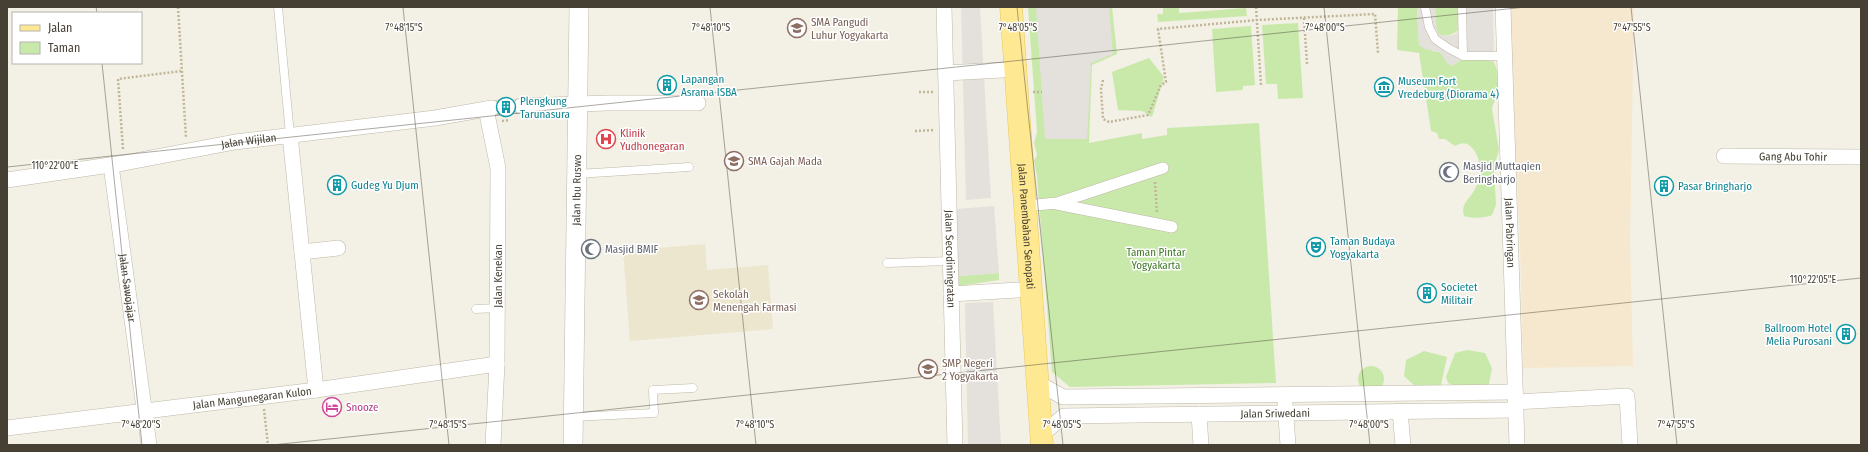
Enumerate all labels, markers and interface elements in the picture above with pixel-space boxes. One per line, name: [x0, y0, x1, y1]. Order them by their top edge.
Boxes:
legend: [12, 12, 142, 64]
place label: SMA Pangudi Luhur Yogyakarta: [811, 16, 888, 42]
school or university icon: SMA Pangudi Luhur Yogyakarta: [786, 17, 808, 39]
text: Jalan: [48, 21, 72, 35]
text: 7°48'15"S: [385, 22, 423, 34]
text: 7°48'10"S: [692, 22, 730, 34]
text: 7°48'05"S: [999, 22, 1037, 34]
text: 7°48'00"S: [1305, 22, 1345, 34]
text: 7°47'55"S: [1613, 22, 1651, 34]
text: Taman: [48, 41, 80, 55]
place label: Lapangan Asrama ISBA: [681, 73, 737, 99]
building icon: Lapangan Asrama ISBA: [656, 74, 678, 96]
place label: Museum Fort Vredeburg (Diorama 4): [1398, 75, 1499, 101]
museum icon: Museum Fort Vredeburg (Diorama 4): [1373, 76, 1395, 98]
place label: Plengkung Tarunasura: [520, 95, 570, 121]
building icon: Plengkung Tarunasura: [495, 96, 517, 118]
place label: Klinik Yudhonegaran: [620, 127, 684, 153]
hospital icon: Klinik Yudhonegaran: [595, 128, 617, 150]
street label: Jalan Wijilan: [220, 131, 277, 151]
school or university icon: SMA Gajah Mada: [723, 150, 745, 172]
street label: Gang Abu Tohir: [1759, 150, 1827, 163]
street label: Jalan Ibu Ruswo: [570, 154, 583, 226]
place label: SMA Gajah Mada: [748, 155, 822, 168]
text: 110°22'00"E: [31, 160, 79, 172]
place label: Masjid Muttaqien Beringharjo: [1463, 160, 1541, 186]
mosque icon: Masjid Muttaqien Beringharjo: [1438, 161, 1460, 183]
street label: Jalan Panembahan Senopati: [1016, 163, 1037, 290]
building icon: Gudeg Yu Djum: [326, 174, 348, 196]
building icon: Pasar Bringharjo: [1653, 175, 1675, 197]
place label: Gudeg Yu Djum: [351, 179, 419, 192]
place label: Pasar Bringharjo: [1678, 180, 1752, 193]
street label: Jalan Pabringan: [1503, 198, 1518, 268]
street label: Jalan Secodiningratan: [943, 210, 958, 308]
place label: Taman Budaya Yogyakarta: [1330, 235, 1395, 261]
theatre icon: Taman Budaya Yogyakarta: [1305, 236, 1327, 258]
mosque icon: Masjid BMIF: [580, 238, 602, 260]
place label: Masjid BMIF: [605, 243, 659, 256]
street label: Jalan Kenekan: [492, 244, 505, 308]
park label: Taman Pintar Yogyakarta: [1126, 246, 1186, 272]
street label: Jalan Sawojajar: [117, 253, 139, 323]
text: 110°22'05"E: [1790, 274, 1836, 286]
place label: Societet Militair: [1441, 281, 1478, 307]
building icon: Societet Militair: [1416, 282, 1438, 304]
place label: Sekolah Menengah Farmasi: [713, 288, 797, 314]
school or university icon: Sekolah Menengah Farmasi: [688, 289, 710, 311]
place label: Ballroom Hotel Melia Purosani: [1765, 322, 1832, 348]
building icon: Ballroom Hotel Melia Purosani: [1835, 323, 1857, 345]
place label: SMP Negeri 2 Yogyakarta: [942, 357, 998, 383]
school or university icon: SMP Negeri 2 Yogyakarta: [917, 358, 939, 380]
street label: Jalan Mangunegaran Kulon: [192, 384, 312, 412]
hotel icon: Snooze: [321, 396, 343, 418]
place label: Snooze: [346, 401, 378, 414]
street label: Jalan Sriwedani: [1240, 406, 1310, 420]
text: 7°48'20"S: [122, 419, 160, 431]
text: 7°48'15"S: [429, 419, 467, 431]
text: 7°48'10"S: [736, 419, 774, 431]
text: 7°48'05"S: [1043, 419, 1081, 431]
text: 7°48'00"S: [1349, 419, 1389, 431]
text: 7°47'55"S: [1657, 419, 1695, 431]

